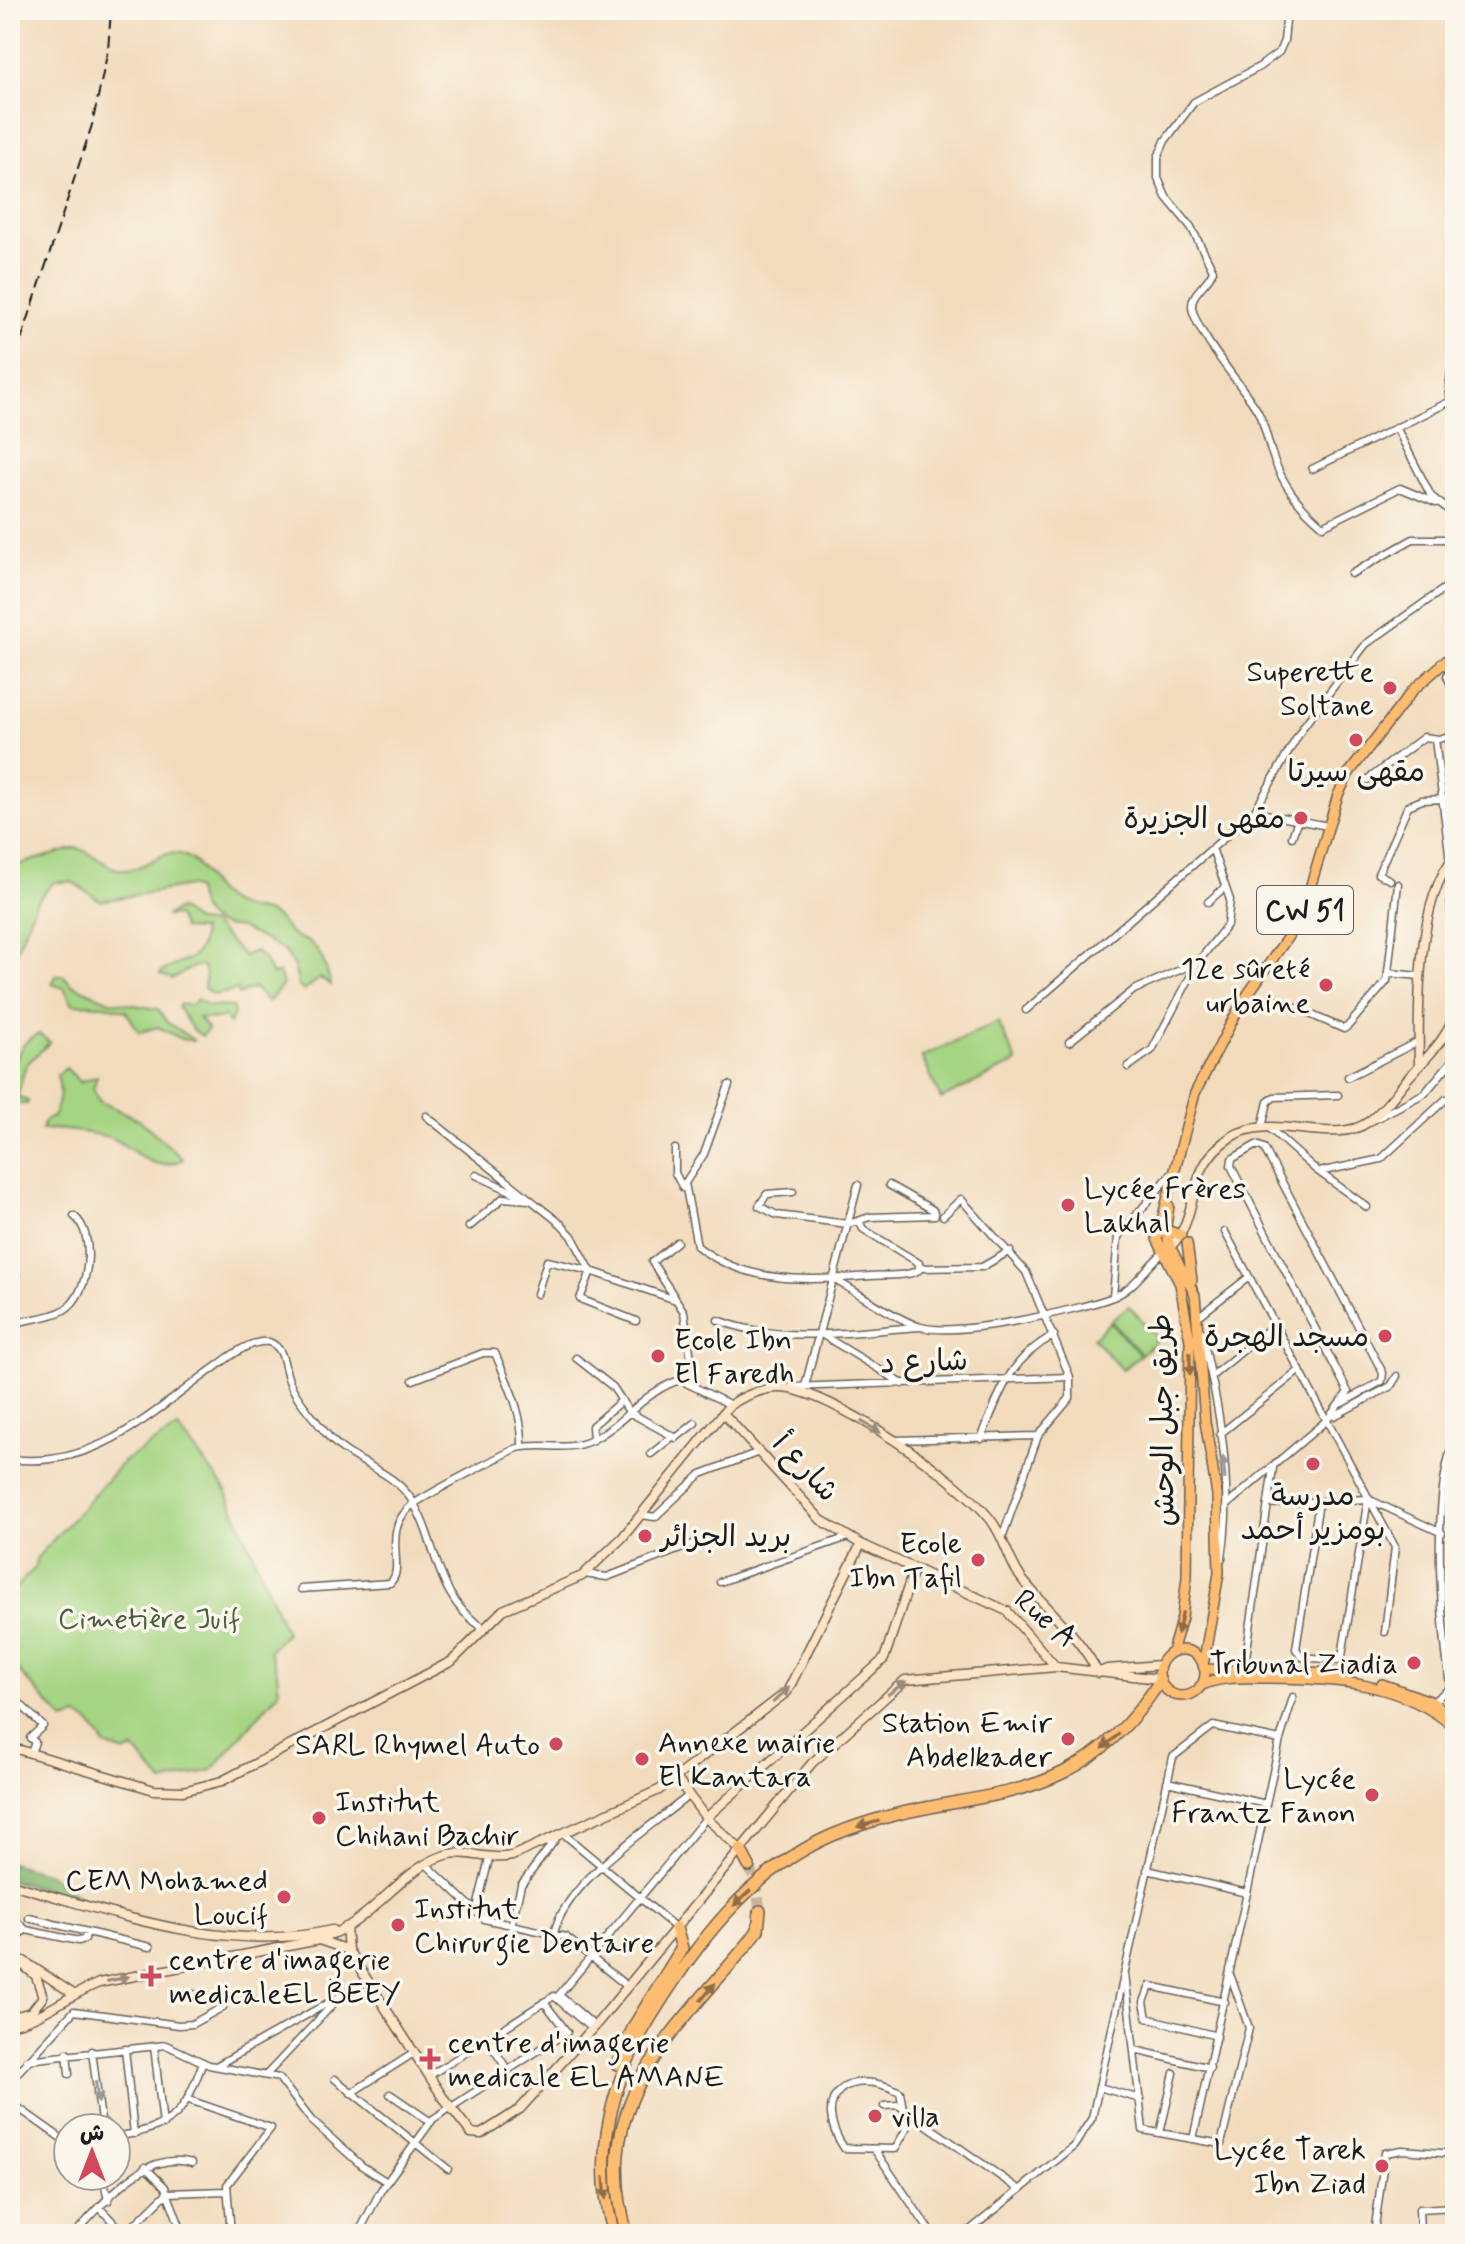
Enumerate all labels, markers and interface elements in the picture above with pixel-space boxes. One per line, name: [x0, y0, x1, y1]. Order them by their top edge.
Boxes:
place label: Superette Soltane: [1247, 653, 1374, 726]
marker: Superette Soltane: [1381, 679, 1399, 697]
marker: مقهى سيرتا: [1347, 731, 1365, 749]
place label: مقهى سيرتا: [1287, 753, 1425, 792]
place label: مقهى الجزيرة: [1124, 800, 1285, 839]
marker: مقهى الجزيرة: [1292, 809, 1310, 827]
road number: CW 51: [1257, 886, 1353, 934]
place label: 12e sûreté urbaine: [1181, 950, 1310, 1023]
marker: 12e sûreté urbaine: [1317, 976, 1335, 994]
place label: Lycée Frères Lakhal: [1084, 1170, 1246, 1243]
marker: Lycée Frères Lakhal: [1059, 1196, 1077, 1214]
street label: طريق جبل الوحش: [1142, 1313, 1185, 1527]
place label: مسجد الهجرة: [1204, 1318, 1369, 1357]
place label: Ecole Ibn El Faredh: [674, 1321, 794, 1394]
marker: مسجد الهجرة: [1376, 1327, 1394, 1345]
street label: شارع د: [880, 1341, 968, 1384]
marker: Ecole Ibn El Faredh: [649, 1347, 667, 1365]
one-way arrow: [1184, 1352, 1197, 1377]
one-way arrow: [860, 1420, 882, 1434]
street label: شارع أ: [763, 1425, 847, 1511]
one-way arrow: [1218, 1455, 1231, 1480]
marker: مدرسة بومزير أحمد: [1304, 1455, 1322, 1473]
place label: مدرسة بومزير أحمد: [1241, 1477, 1385, 1550]
place label: بريد الجزائر: [658, 1518, 791, 1557]
place label: Ecole Ibn Tafil: [849, 1525, 962, 1598]
marker: بريد الجزائر: [636, 1527, 654, 1545]
marker: Ecole Ibn Tafil: [969, 1551, 987, 1569]
street label: Rue A: [1005, 1581, 1085, 1658]
park label: Cimetière Juif: [58, 1600, 240, 1639]
one-way arrow: [1174, 1611, 1186, 1636]
place label: Tribunal Ziadia: [1209, 1645, 1398, 1684]
marker: Tribunal Ziadia: [1405, 1654, 1423, 1672]
one-way arrow: [887, 1681, 907, 1697]
one-way arrow: [771, 1686, 791, 1704]
place label: Station Emir Abdelkader: [882, 1704, 1053, 1777]
place label: Annexe mairie El Kantara: [658, 1724, 836, 1797]
place label: SARL Rhymel Auto: [295, 1726, 540, 1765]
marker: Station Emir Abdelkader: [1059, 1730, 1077, 1748]
one-way arrow: [1102, 1732, 1121, 1750]
marker: SARL Rhymel Auto: [547, 1735, 565, 1753]
marker: Annexe mairie El Kantara: [633, 1750, 651, 1768]
place label: Lycée Frantz Fanon: [1172, 1760, 1356, 1833]
place label: Institut Chihani Bachir: [335, 1783, 520, 1856]
marker: Lycée Frantz Fanon: [1363, 1786, 1381, 1804]
marker: Institut Chihani Bachir: [310, 1809, 328, 1827]
one-way arrow: [856, 1818, 881, 1830]
place label: CEM Mohamed Loucif: [65, 1862, 268, 1935]
marker: CEM Mohamed Loucif: [275, 1888, 293, 1906]
one-way arrow: [732, 1888, 751, 1906]
place label: Institut Chirurgie Dentaire: [414, 1890, 654, 1966]
marker: Institut Chirurgie Dentaire: [389, 1916, 407, 1934]
place label: centre d'imagerie medicaleEL BEEY: [169, 1941, 401, 2014]
marker: centre d'imagerie medicaleEL BEEY: [140, 1965, 162, 1987]
one-way arrow: [105, 1972, 130, 1985]
one-way arrow: [699, 1983, 716, 2003]
place label: centre d'imagerie medicale EL AMANE: [448, 2024, 724, 2097]
marker: centre d'imagerie medicale EL AMANE: [419, 2048, 441, 2070]
one-way arrow: [91, 2080, 104, 2105]
place label: villa: [891, 2098, 940, 2137]
marker: villa: [866, 2107, 884, 2125]
north arrow: [52, 2112, 132, 2192]
text: ش: [80, 2120, 104, 2148]
place label: Lycée Tarek Ibn Ziad: [1214, 2131, 1366, 2204]
marker: Lycée Tarek Ibn Ziad: [1373, 2157, 1391, 2175]
one-way arrow: [599, 2176, 612, 2201]

